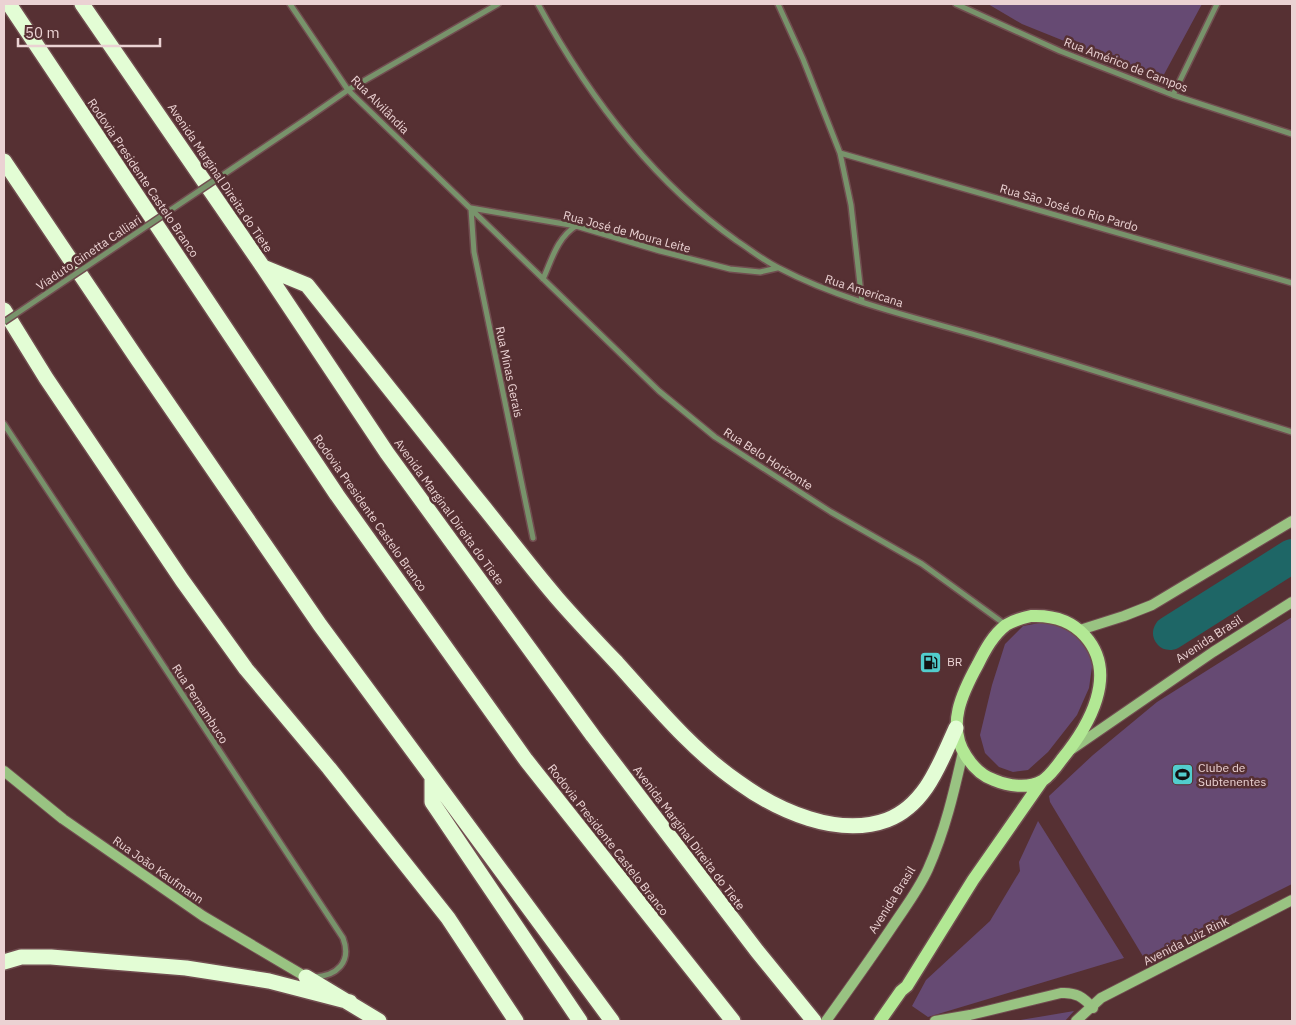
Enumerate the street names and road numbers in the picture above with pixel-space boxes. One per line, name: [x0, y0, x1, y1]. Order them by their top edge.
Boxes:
street label: Rua Américo de Campos: [1062, 34, 1190, 95]
street label: Rua Alvilândia: [348, 72, 413, 137]
street label: Rodovia Presidente Castelo Branco: [85, 96, 202, 260]
street label: Avenida Marginal Direita do Tiete: [165, 100, 276, 256]
street label: Rua São José do Rio Pardo: [998, 181, 1140, 235]
street label: Rua José de Moura Leite: [562, 207, 693, 256]
street label: Viaduto Ginetta Calliari: [33, 212, 144, 293]
street label: Rua Americana: [823, 271, 906, 310]
street label: Rua Minas Gerais: [492, 325, 527, 419]
street label: Rua Belo Horizonte: [721, 424, 816, 493]
street label: Rodovia Presidente Castelo Branco: [310, 431, 431, 594]
street label: Avenida Marginal Direita do Tiete: [391, 436, 508, 588]
street label: Avenida Brasil: [1173, 611, 1245, 666]
street label: Rua Pernambuco: [169, 661, 232, 747]
street label: Rodovia Presidente Castelo Branco: [545, 761, 672, 919]
street label: Avenida Marginal Direita do Tiete: [630, 763, 749, 913]
street label: Rua João Kaufmann: [110, 833, 207, 907]
street label: Avenida Brasil: [865, 863, 918, 936]
street label: Avenida Luiz Rink: [1141, 912, 1232, 969]

